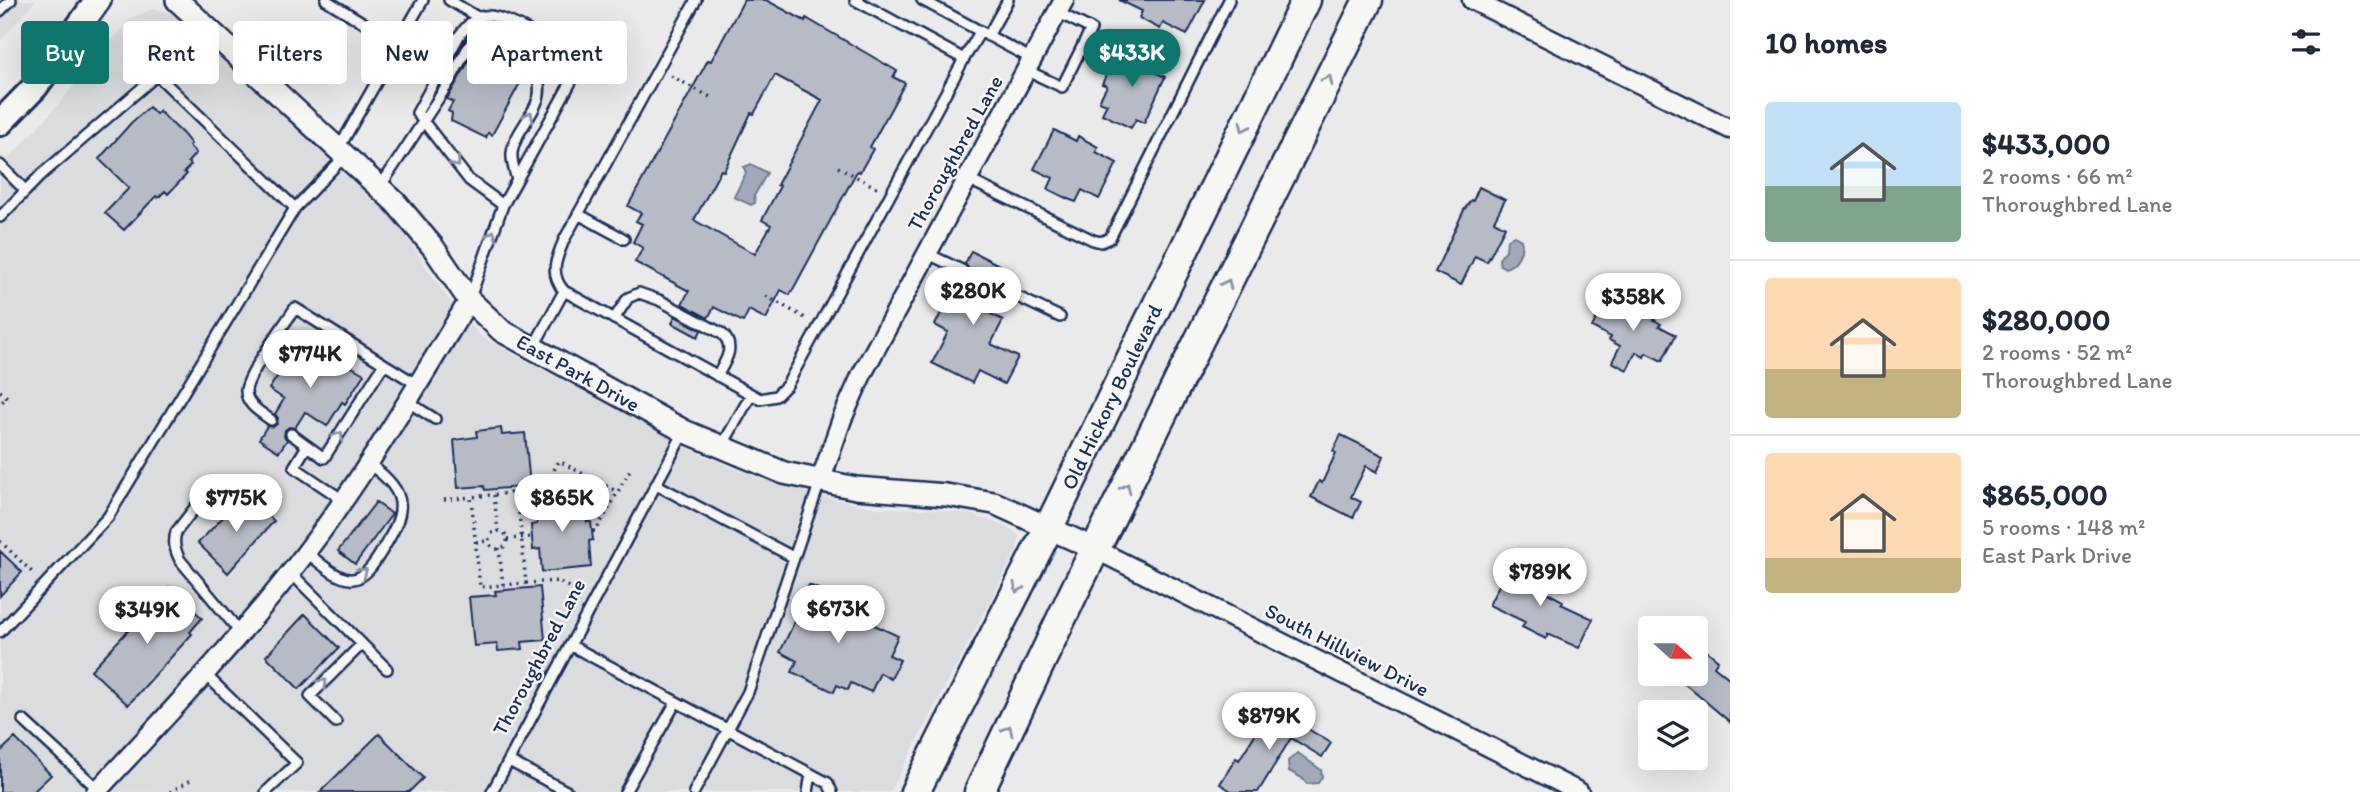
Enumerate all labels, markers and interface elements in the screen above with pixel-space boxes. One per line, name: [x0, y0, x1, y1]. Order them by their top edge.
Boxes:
chip: Buy: [21, 21, 109, 84]
chip: Rent: [123, 21, 219, 84]
chip: Filters: [233, 21, 347, 84]
chip: New: [361, 21, 453, 84]
chip: Apartment: [467, 21, 627, 84]
icon: filters: [2287, 23, 2325, 61]
text: 10 homes: [1765, 24, 1888, 61]
pin: $433K: [1083, 29, 1181, 89]
text: $433K: [1099, 38, 1165, 66]
street label: Thoroughbred Lane: [901, 71, 1008, 235]
one-way arrow: [1319, 75, 1333, 87]
one-way arrow: [521, 111, 534, 124]
one-way arrow: [1238, 120, 1252, 132]
text: $433,000: [1982, 125, 2111, 162]
icon: home: [1821, 130, 1905, 214]
one-way arrow: [447, 155, 460, 168]
text: 2 rooms · 66 m²: [1982, 162, 2133, 190]
text: Thoroughbred Lane: [1982, 190, 2173, 218]
one-way arrow: [484, 230, 498, 242]
pin: $280K: [924, 268, 1022, 327]
pin: $358K: [1584, 274, 1682, 333]
text: $280K: [940, 276, 1006, 304]
one-way arrow: [1218, 279, 1232, 291]
text: $358K: [1601, 282, 1665, 310]
street label: Old Hickory Boulevard: [1056, 300, 1168, 494]
text: $280,000: [1982, 301, 2110, 338]
icon: home: [1821, 306, 1905, 390]
street label: East Park Drive: [512, 328, 644, 417]
pin: $774K: [261, 330, 359, 390]
text: 2 rooms · 52 m²: [1982, 338, 2132, 366]
text: $774K: [279, 339, 342, 367]
text: Thoroughbred Lane: [1982, 366, 2173, 394]
one-way arrow: [330, 430, 343, 443]
pin: $775K: [187, 475, 285, 534]
pin: $865K: [513, 475, 611, 534]
text: $865,000: [1982, 476, 2108, 513]
icon: home: [1821, 481, 1905, 565]
text: $775K: [205, 483, 267, 511]
text: $865K: [530, 483, 594, 511]
one-way arrow: [1118, 483, 1132, 495]
text: 5 rooms · 148 m²: [1982, 513, 2145, 541]
text: East Park Drive: [1982, 541, 2132, 569]
pin: $789K: [1491, 548, 1589, 608]
text: $789K: [1509, 557, 1571, 585]
one-way arrow: [356, 567, 368, 580]
street label: Thoroughbred Lane: [487, 574, 590, 739]
one-way arrow: [1013, 581, 1027, 593]
pin: $349K: [98, 586, 196, 646]
pin: $673K: [789, 586, 887, 645]
text: $673K: [807, 594, 869, 622]
text: $349K: [115, 595, 179, 623]
street label: South Hillview Drive: [1261, 597, 1433, 702]
north arrow: [1638, 616, 1708, 686]
map controls: [1638, 616, 1708, 770]
one-way arrow: [315, 678, 328, 691]
pin: $879K: [1220, 692, 1318, 752]
button: layers: [1638, 700, 1708, 770]
text: $879K: [1238, 701, 1300, 729]
one-way arrow: [1000, 725, 1014, 737]

